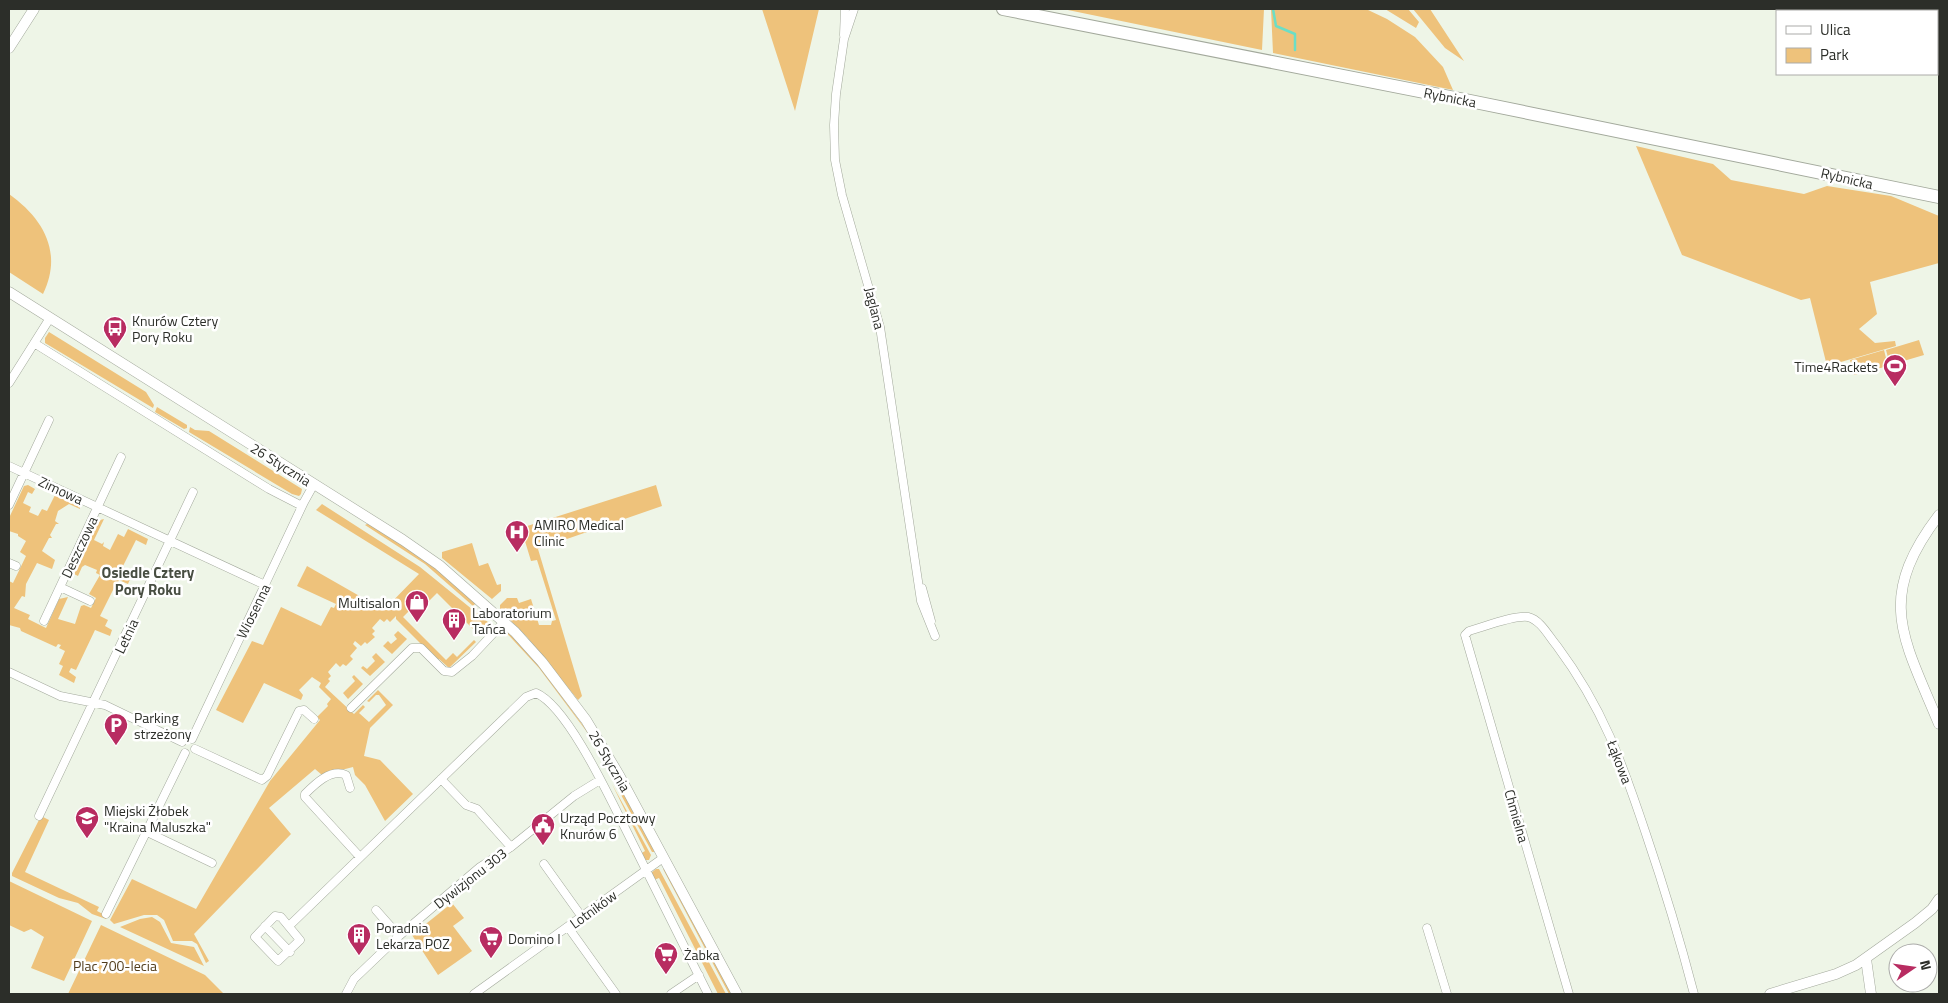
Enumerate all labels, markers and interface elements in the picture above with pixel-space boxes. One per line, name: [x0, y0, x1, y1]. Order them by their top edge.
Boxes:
legend: [1776, 10, 1938, 75]
text: Ulica: [1820, 18, 1851, 41]
text: Park: [1820, 43, 1849, 66]
street label: Rybnicka: [1422, 82, 1478, 112]
street label: Rybnicka: [1819, 162, 1875, 194]
street label: Jaglana: [860, 285, 890, 331]
place label: Knurów Cztery Pory Roku: [132, 310, 218, 347]
bus stop icon: Knurów Cztery Pory Roku: [102, 315, 128, 349]
sports icon: Time4Rackets: [1882, 353, 1908, 387]
place label: Time4Rackets: [1794, 356, 1878, 377]
street label: 26 Stycznia: [247, 437, 315, 491]
street label: Zimowa: [35, 471, 87, 509]
street label: Deszczowa: [55, 513, 103, 581]
place label: AMIRO Medical Clinic: [534, 514, 624, 551]
hospital icon: AMIRO Medical Clinic: [504, 519, 530, 553]
district label: Osiedle Cztery Pory Roku: [102, 561, 195, 601]
street label: Wiosenna: [231, 580, 275, 642]
shop icon: Multisalon: [404, 589, 430, 623]
place label: Multisalon: [338, 592, 400, 613]
place label: Laboratorium Tańca: [472, 602, 552, 639]
building icon: Laboratorium Tańca: [441, 607, 467, 641]
street label: Letnia: [109, 615, 143, 657]
place label: Parking strzeżony: [134, 707, 192, 744]
parking icon: Parking strzeżony: [103, 712, 129, 746]
street label: 26 Stycznia: [584, 726, 636, 796]
street label: Łąkowa: [1602, 736, 1638, 787]
street label: Chmielna: [1499, 787, 1535, 845]
place label: Miejski Żłobek "Kraina Maluszka": [104, 800, 211, 837]
school or university icon: Miejski Żłobek "Kraina Maluszka": [74, 805, 100, 839]
place label: Urząd Pocztowy Knurów 6: [560, 807, 656, 844]
public building icon: Urząd Pocztowy Knurów 6: [530, 812, 556, 846]
street label: Dywizjonu 303: [429, 843, 511, 913]
street label: Lotników: [565, 884, 621, 933]
place label: Poradnia Lekarza POZ: [376, 917, 450, 954]
building icon: Poradnia Lekarza POZ: [346, 922, 372, 956]
supermarket icon: Domino I: [478, 925, 504, 959]
place label: Domino I: [508, 928, 561, 949]
supermarket icon: Żabka: [653, 941, 679, 975]
north arrow: [1888, 943, 1938, 993]
place label: Żabka: [684, 944, 720, 965]
park label: Plac 700-lecia: [73, 955, 157, 976]
text: N: [1915, 958, 1937, 972]

